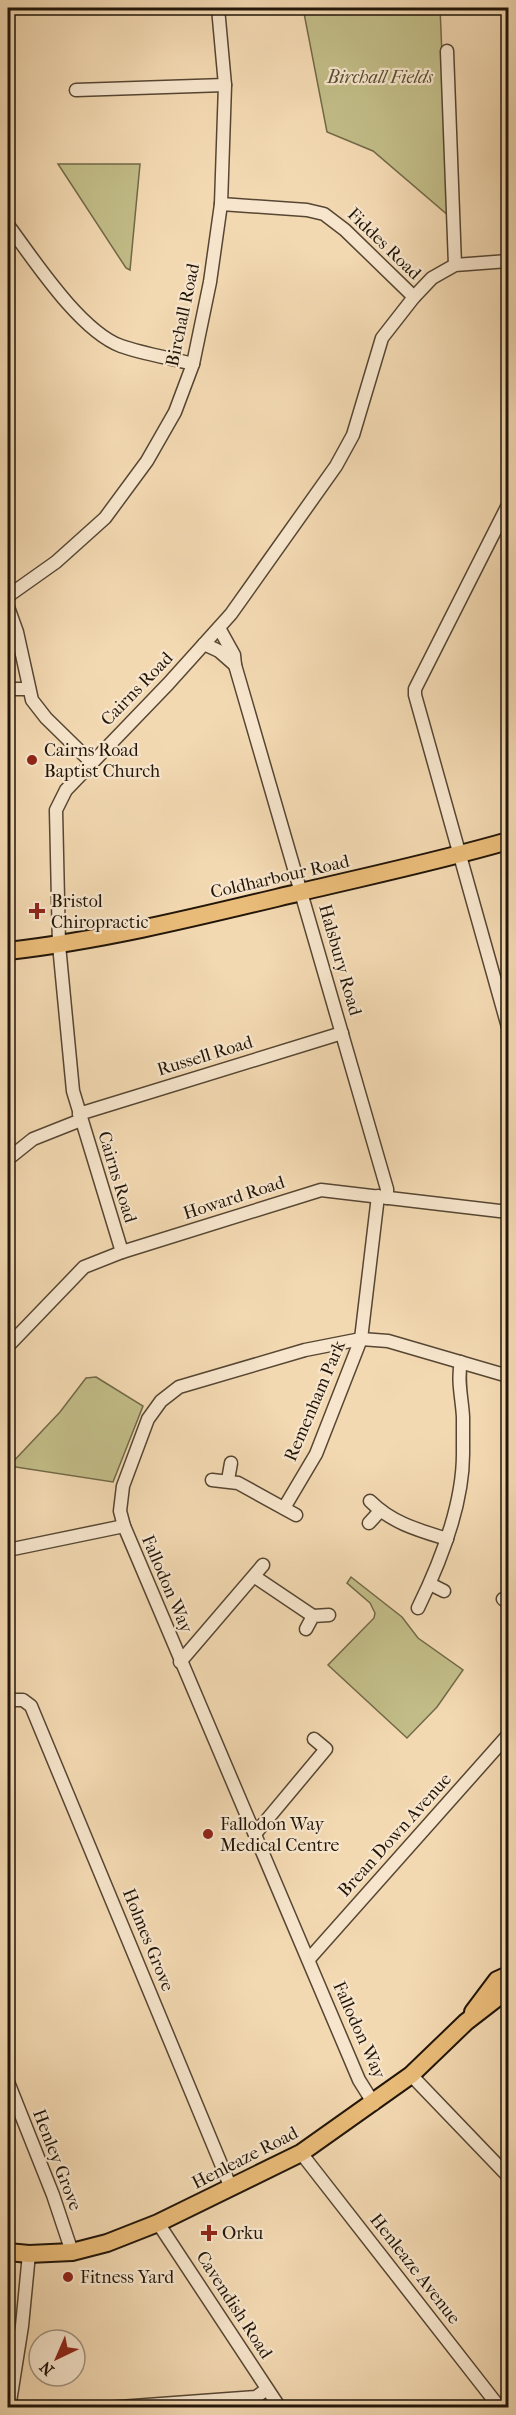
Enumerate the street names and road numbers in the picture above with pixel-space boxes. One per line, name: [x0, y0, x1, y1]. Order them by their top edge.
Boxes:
street label: Fiddes Road: [343, 204, 425, 284]
street label: Birchall Road: [162, 261, 204, 368]
street label: Cairns Road: [97, 648, 177, 730]
street label: Coldharbour Road: [208, 851, 352, 903]
street label: Halsbury Road: [314, 902, 366, 1018]
street label: Russell Road: [155, 1031, 256, 1081]
street label: Cairns Road: [93, 1129, 141, 1225]
street label: Howard Road: [181, 1172, 288, 1224]
street label: Remenham Park: [280, 1337, 350, 1464]
street label: Fallodon Way: [137, 1532, 198, 1637]
street label: Brean Down Avenue: [334, 1769, 456, 1901]
street label: Holmes Grove: [118, 1886, 178, 1995]
street label: Fallodon Way: [328, 1978, 390, 2083]
street label: Henley Grove: [28, 2106, 86, 2214]
street label: Henleaze Road: [188, 2122, 302, 2194]
street label: Henleaze Avenue: [365, 2210, 465, 2328]
street label: Cavendish Road: [191, 2247, 277, 2363]

